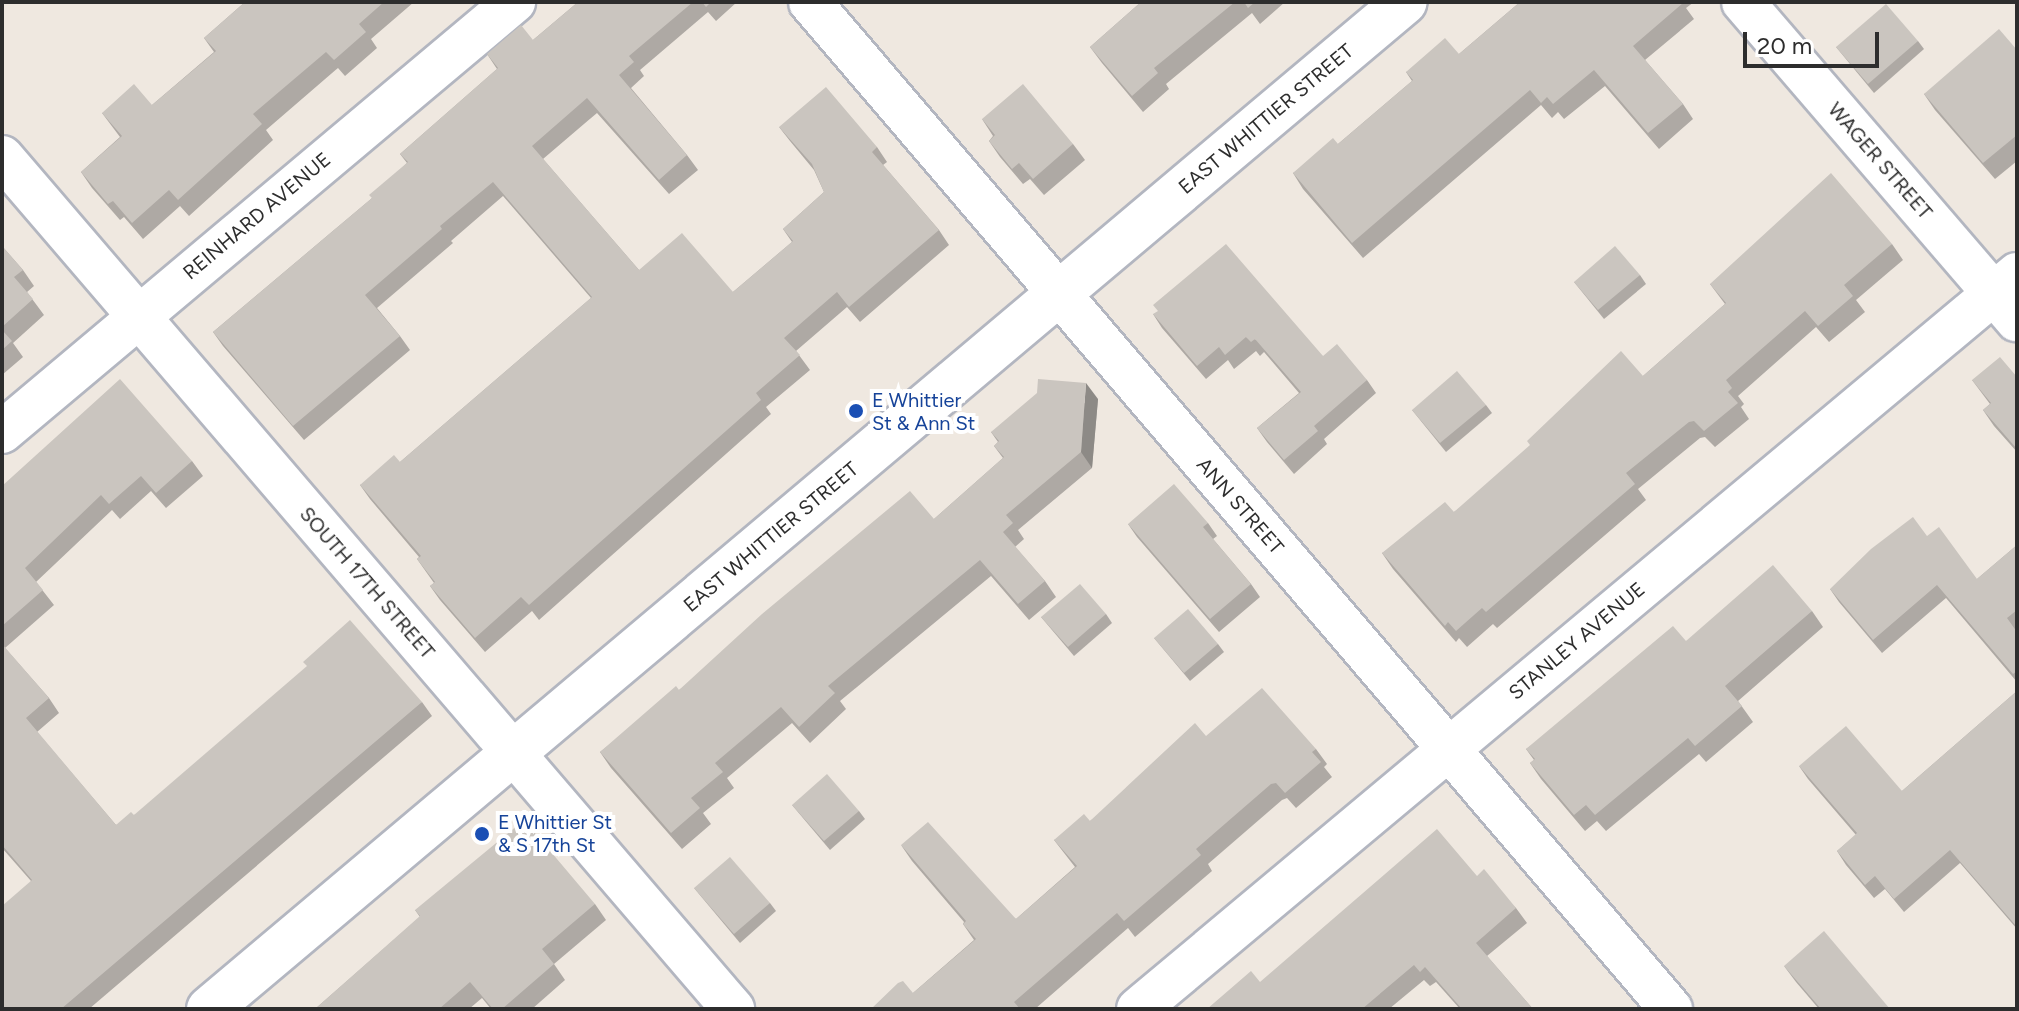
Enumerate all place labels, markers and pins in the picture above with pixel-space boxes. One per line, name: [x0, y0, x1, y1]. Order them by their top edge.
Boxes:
place label: E Whittier St & Ann St: [872, 388, 975, 435]
marker: E Whittier St & Ann St: [847, 402, 865, 420]
place label: E Whittier St & S 17th St: [498, 810, 612, 857]
marker: E Whittier St & S 17th St: [473, 825, 491, 843]

